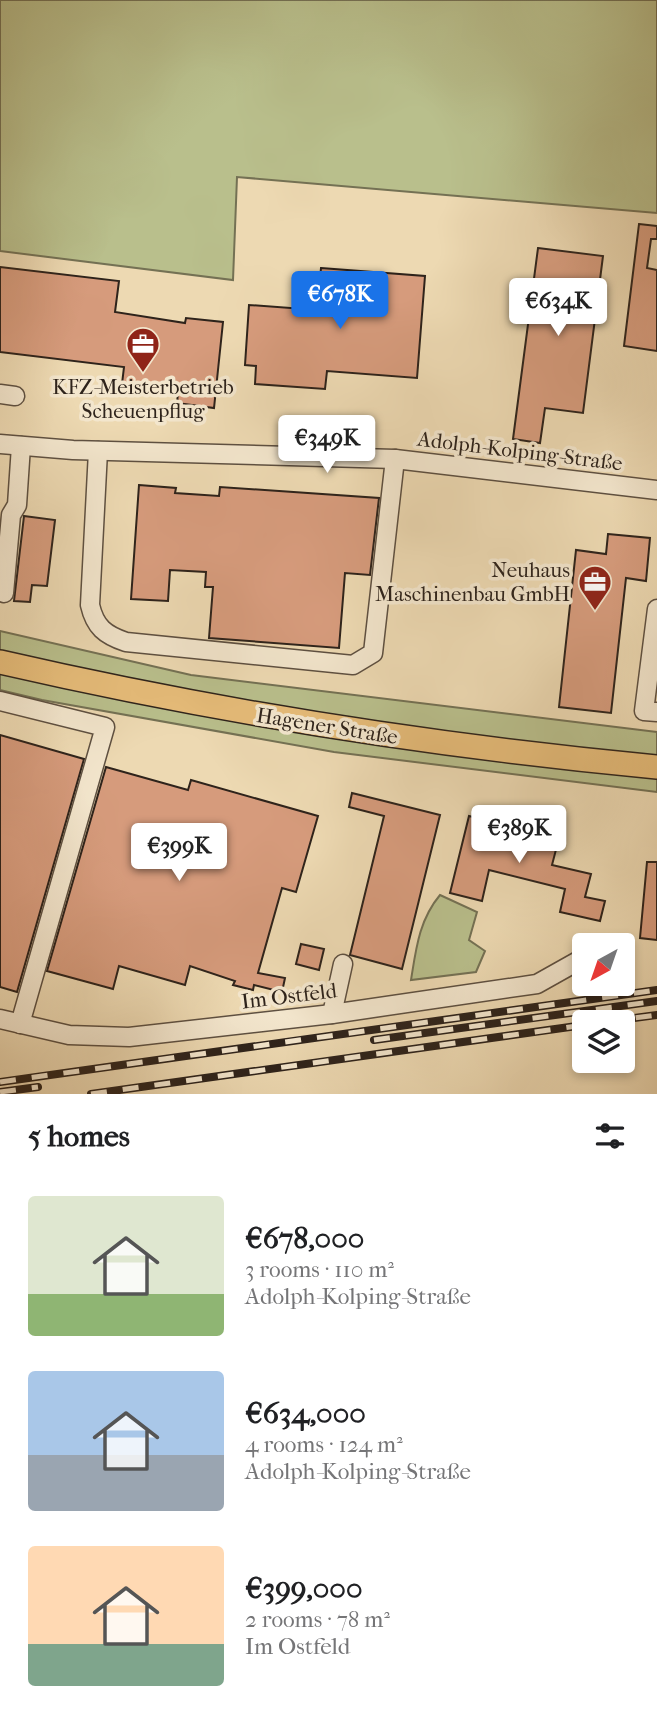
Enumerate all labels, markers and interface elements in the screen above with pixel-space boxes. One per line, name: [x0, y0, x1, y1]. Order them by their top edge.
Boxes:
pin: €678K: [291, 272, 389, 331]
pin: €634K: [509, 278, 607, 338]
text: €678K: [307, 280, 373, 307]
text: €634K: [525, 287, 591, 314]
office icon: KFZ-Meisterbetrieb Scheuenpflug: [124, 325, 162, 374]
place label: KFZ-Meisterbetrieb Scheuenpflug: [52, 375, 234, 423]
pin: €349K: [278, 416, 376, 475]
text: €349K: [294, 424, 360, 451]
street label: Adolph-Kolping-Straße: [415, 426, 624, 475]
place label: Neuhaus Maschinenbau GmbH: [375, 558, 570, 606]
office icon: Neuhaus Maschinenbau GmbH: [576, 563, 614, 612]
street label: Hagener Straße: [255, 703, 399, 749]
pin: €389K: [470, 806, 568, 865]
text: €389K: [487, 814, 551, 841]
pin: €399K: [130, 824, 228, 883]
text: €399K: [147, 832, 211, 859]
north arrow: [572, 933, 635, 996]
map controls: [572, 933, 635, 1073]
street label: Im Ostfeld: [240, 978, 339, 1014]
button: layers: [572, 1010, 635, 1073]
icon: filters: [591, 1117, 629, 1155]
text: 5 homes: [28, 1119, 130, 1154]
text: €678,000: [245, 1221, 364, 1256]
icon: home: [84, 1224, 168, 1308]
text: 3 rooms · 110 m²: [245, 1256, 394, 1283]
text: Adolph-Kolping-Straße: [245, 1283, 471, 1310]
text: €634,000: [245, 1396, 366, 1431]
icon: home: [84, 1399, 168, 1483]
text: 4 rooms · 124 m²: [245, 1431, 403, 1458]
text: Adolph-Kolping-Straße: [245, 1458, 471, 1485]
text: €399,000: [245, 1571, 362, 1606]
icon: home: [84, 1574, 168, 1658]
text: 2 rooms · 78 m²: [245, 1606, 390, 1633]
text: Im Ostfeld: [245, 1633, 350, 1660]

